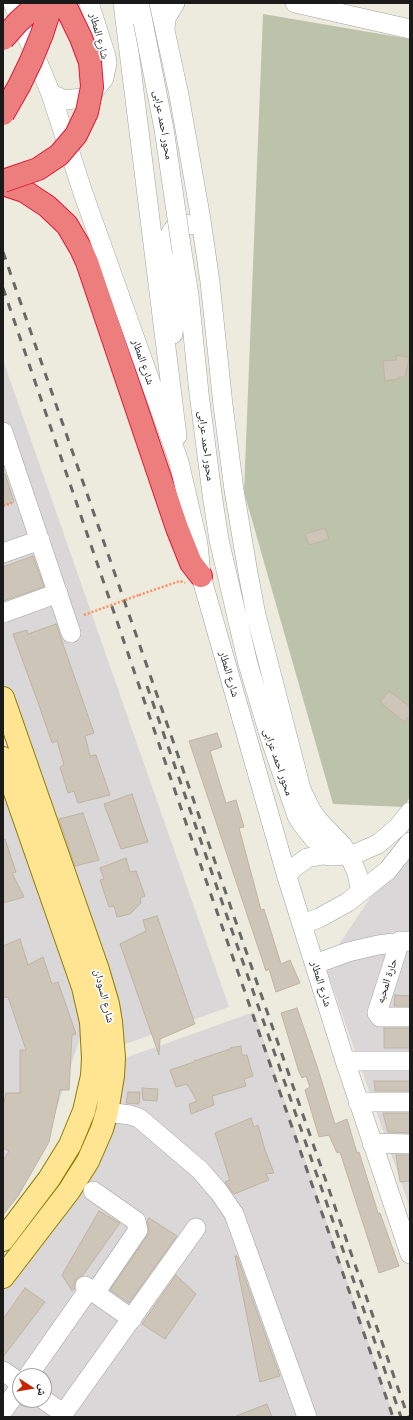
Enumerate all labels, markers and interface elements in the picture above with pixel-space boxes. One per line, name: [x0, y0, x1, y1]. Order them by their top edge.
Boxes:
street label: شارع المطار: [87, 11, 111, 61]
street label: محور احمد عرابى: [150, 89, 176, 161]
street label: شارع المطار: [129, 338, 157, 386]
street label: محور احمد عرابى: [195, 410, 217, 482]
street label: شارع المطار: [216, 649, 242, 699]
street label: محور احمد عرابى: [260, 727, 296, 797]
street label: حارة المحبه: [374, 957, 400, 1005]
street label: شارع المطار: [308, 959, 334, 1009]
street label: شارع السودان: [91, 968, 117, 1024]
north arrow: [12, 1368, 52, 1408]
text: ش: [35, 1383, 51, 1397]

